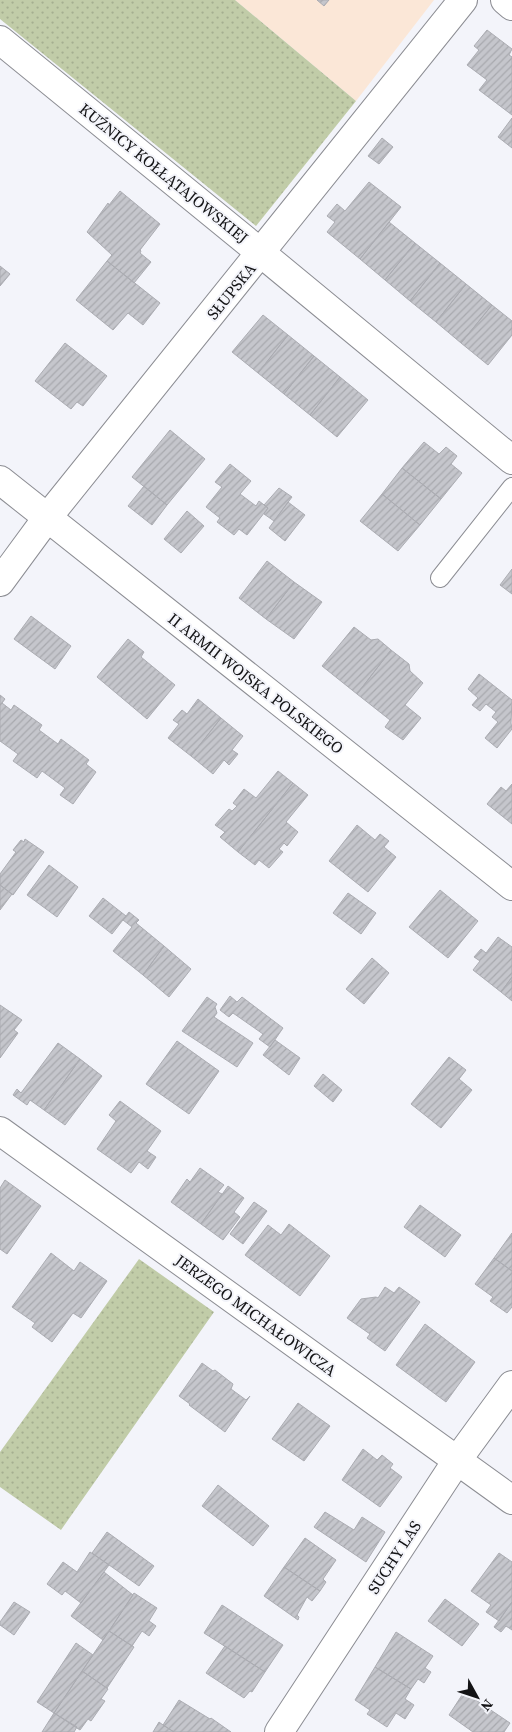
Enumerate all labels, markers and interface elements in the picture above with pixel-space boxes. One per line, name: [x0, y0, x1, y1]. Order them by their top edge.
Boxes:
street label: KUŹNICY KOŁŁĄTAJOWSKIEJ: [75, 98, 253, 248]
street label: SŁUPSKA: [201, 258, 261, 324]
street label: II ARMII WOJSKA POLSKIEGO: [164, 607, 348, 759]
street label: JERZEGO MICHAŁOWICZA: [170, 1248, 341, 1381]
street label: SUCHY LAS: [362, 1516, 426, 1598]
north arrow: [452, 1672, 502, 1722]
text: N: [476, 1695, 498, 1716]

